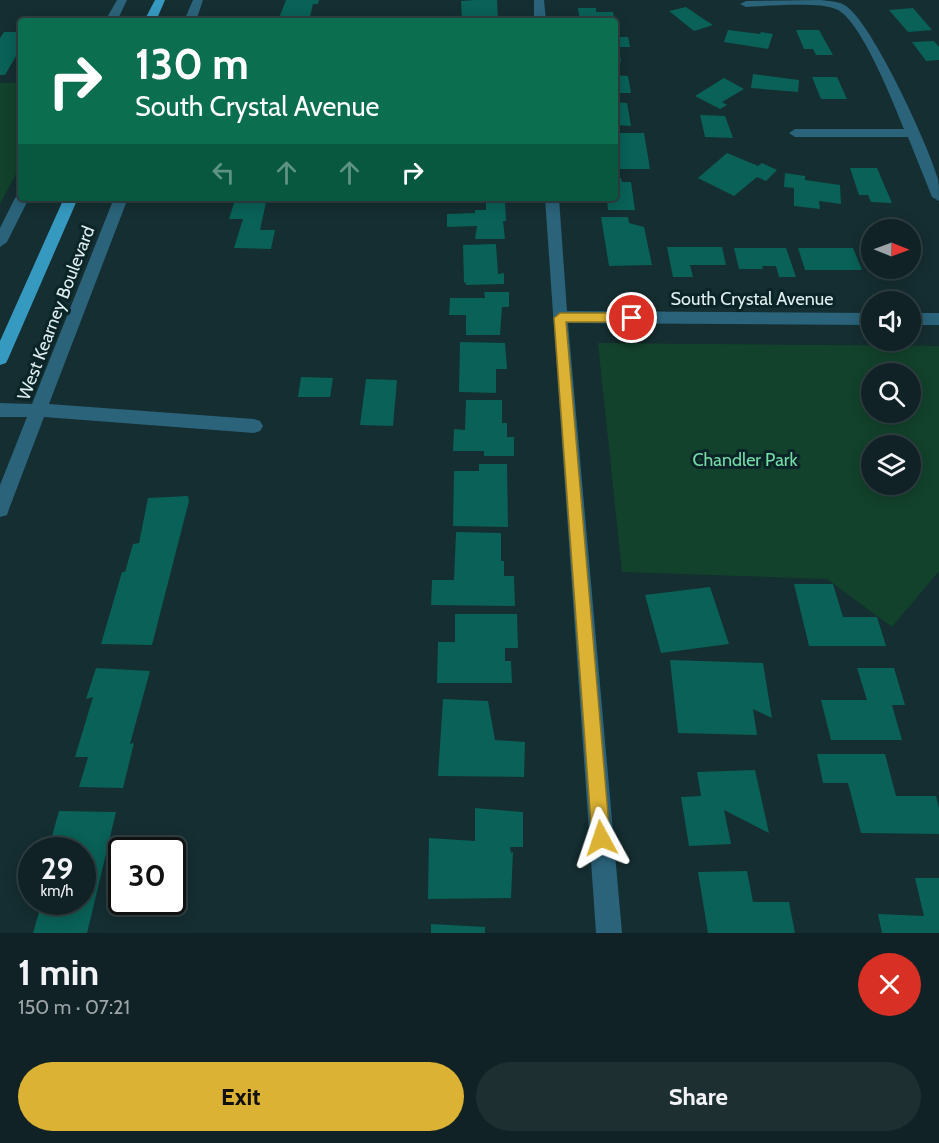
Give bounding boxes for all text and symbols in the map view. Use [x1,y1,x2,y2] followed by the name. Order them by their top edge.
[135,38,249,90] text: 130 m
[36,42,114,120] icon: right
[135,90,379,123] text: South Crystal Avenue
[207,156,240,189] icon: left
[270,156,303,189] icon: ahead
[333,156,366,189] icon: ahead
[396,156,429,189] icon: right
[861,219,921,279] north arrow
[861,219,921,495] map controls
[13,223,99,403] street label: West Kearney Boulevard
[671,288,833,310] street label: South Crystal Avenue
[861,291,921,351] button: sound
[606,292,657,343] pin
[615,301,648,334] icon: arrive
[861,363,921,423] button: search
[861,435,921,495] button: layers
[692,449,798,471] park label: Chandler Park
[569,806,633,870] position arrow
[108,837,186,915] speed limit sign: 30
[41,850,73,887] text: 29
[41,882,73,900] text: km/h
[18,950,99,994] text: 1 min
[858,953,921,1016] button: close
[18,995,130,1019] text: 150 m · 07:21
[18,1062,464,1131] button: Exit
[476,1062,921,1131] button: Share

